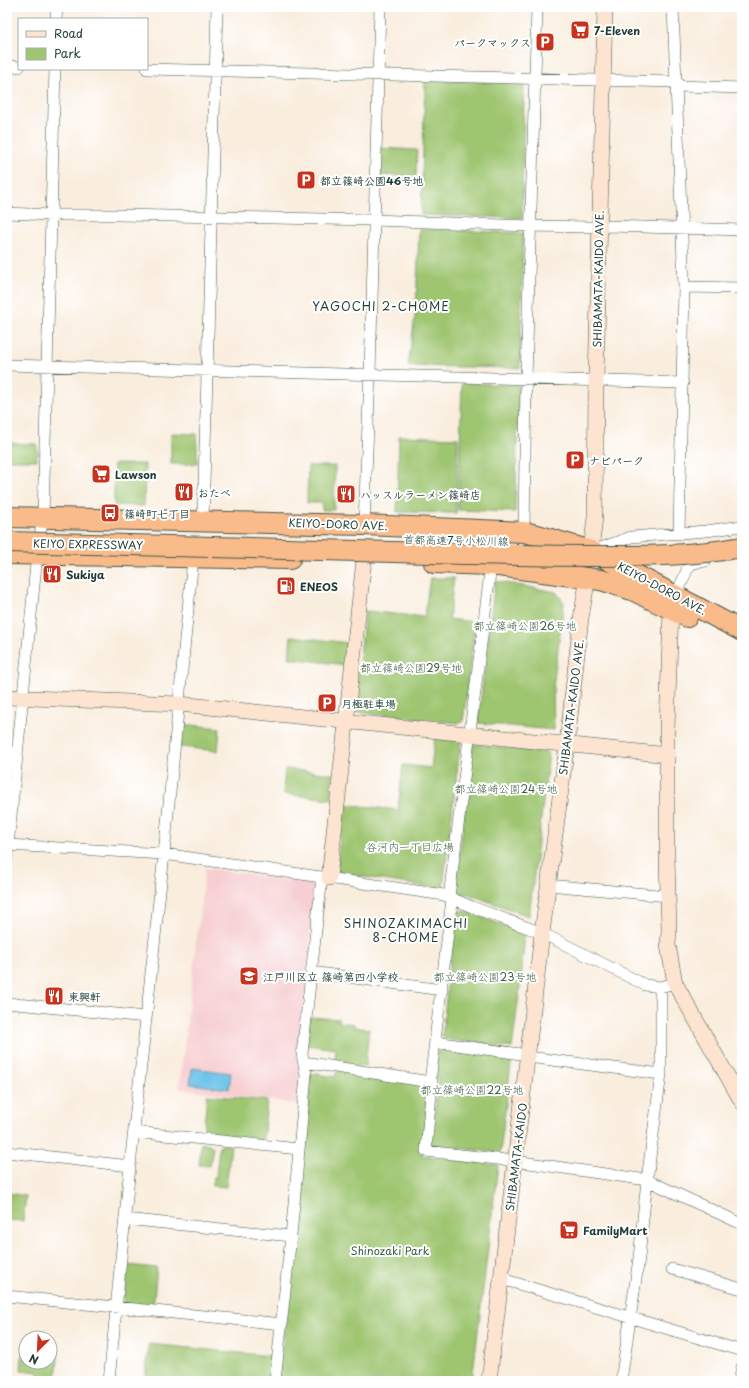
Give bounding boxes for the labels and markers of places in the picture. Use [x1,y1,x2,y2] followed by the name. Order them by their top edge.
[569,19,591,41] supermarket icon: 7-Eleven
[594,22,640,39] place label: 7-Eleven
[534,31,556,53] parking icon: パークマックス
[454,34,531,51] place label: パークマックス
[295,169,317,191] parking icon: 都立篠崎公園46号地
[320,172,423,189] place label: 都立篠崎公園46号地
[564,449,586,471] parking icon: ナビパーク
[589,452,644,469] place label: ナビパーク
[90,463,112,485] supermarket icon: Lawson
[115,466,157,483] place label: Lawson
[173,481,195,503] restaurant icon: おたべ
[335,483,357,505] restaurant icon: ハッスルラーメン篠崎店
[198,484,231,501] place label: おたべ
[360,486,481,503] place label: ハッスルラーメン篠崎店
[99,502,121,524] bus stop icon: 篠崎町七丁目
[124,505,190,522] place label: 篠崎町七丁目
[41,563,63,585] restaurant icon: Sukiya
[66,566,105,583] place label: Sukiya
[275,575,297,597] fuel station icon: ENEOS
[300,578,338,595] place label: ENEOS
[316,692,338,714] parking icon: 月極駐車場
[341,695,396,712] place label: 月極駐車場
[238,965,260,987] school or university icon: 江戸川区立 篠崎第四小学校
[263,968,399,985] place label: 江戸川区立 篠崎第四小学校
[43,985,65,1007] restaurant icon: 東興軒
[68,988,101,1005] place label: 東興軒
[558,1219,580,1241] supermarket icon: FamilyMart
[583,1222,648,1239] place label: FamilyMart

